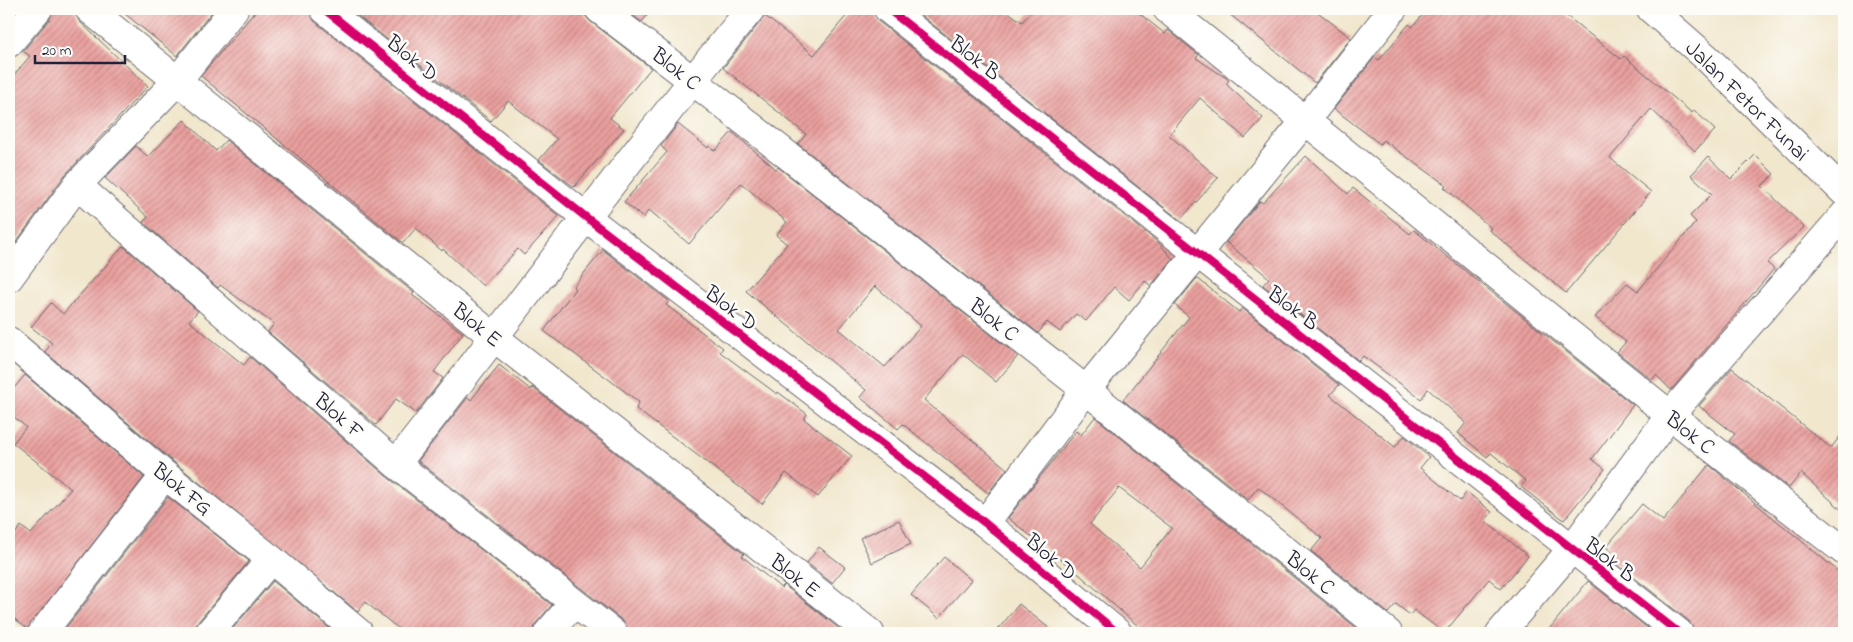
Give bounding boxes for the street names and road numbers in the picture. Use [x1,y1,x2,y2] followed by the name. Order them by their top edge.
[377,28,444,90] street label: Blok D
[941,28,1007,90] street label: Blok B
[1677,34,1815,170] street label: Jalan Fetor Funai
[643,40,707,100] street label: Blok C
[696,278,763,340] street label: Blok D
[1259,279,1325,340] street label: Blok B
[961,291,1025,351] street label: Blok C
[443,296,508,357] street label: Blok E
[305,386,370,448] street label: Blok F
[1657,404,1721,464] street label: Blok C
[143,455,218,525] street label: Blok FG
[1016,526,1083,590] street label: Blok D
[1576,530,1642,592] street label: Blok B
[1277,544,1341,604] street label: Blok C
[761,547,826,607] street label: Blok E

